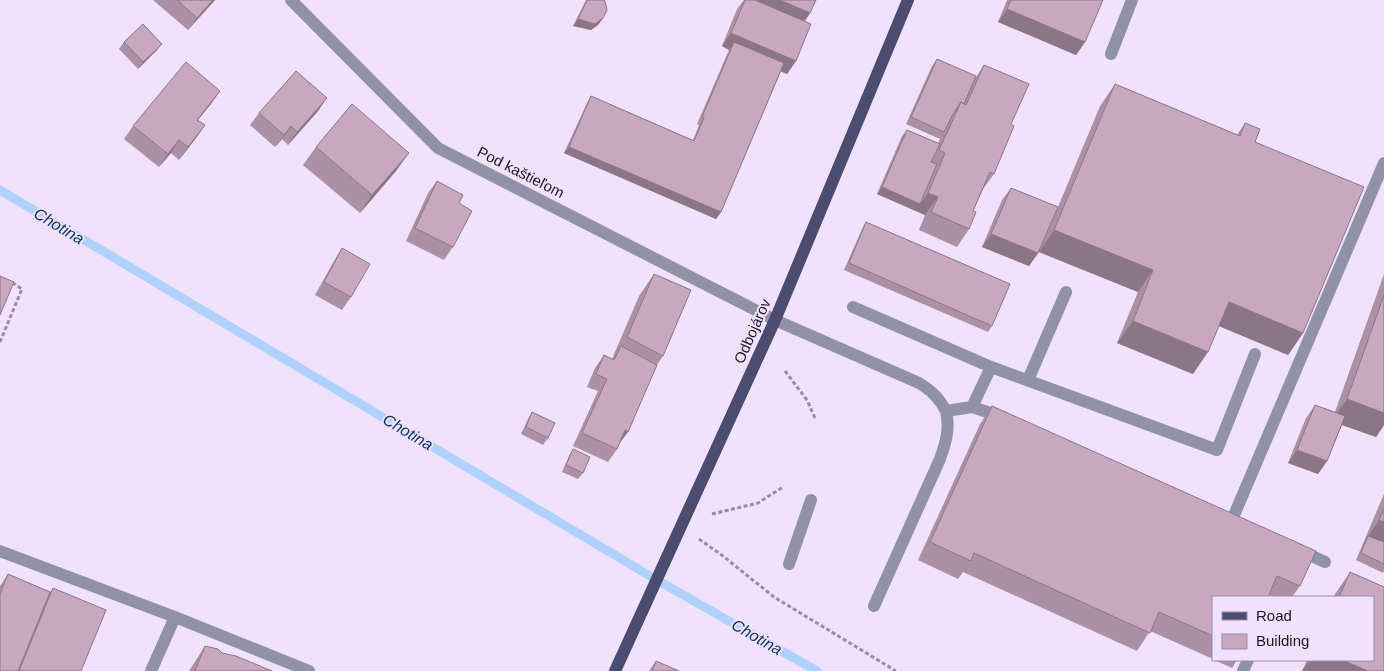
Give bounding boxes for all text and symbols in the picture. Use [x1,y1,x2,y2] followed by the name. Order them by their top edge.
[475,143,567,201] street label: Pod kaštieľom
[31,205,87,248] water label: Chotina
[730,295,774,366] street label: Odbojárov
[380,411,436,454] water label: Chotina
[1212,596,1374,661] legend
[1256,607,1292,624] text: Road
[729,616,785,658] water label: Chotina
[1256,632,1309,649] text: Building

